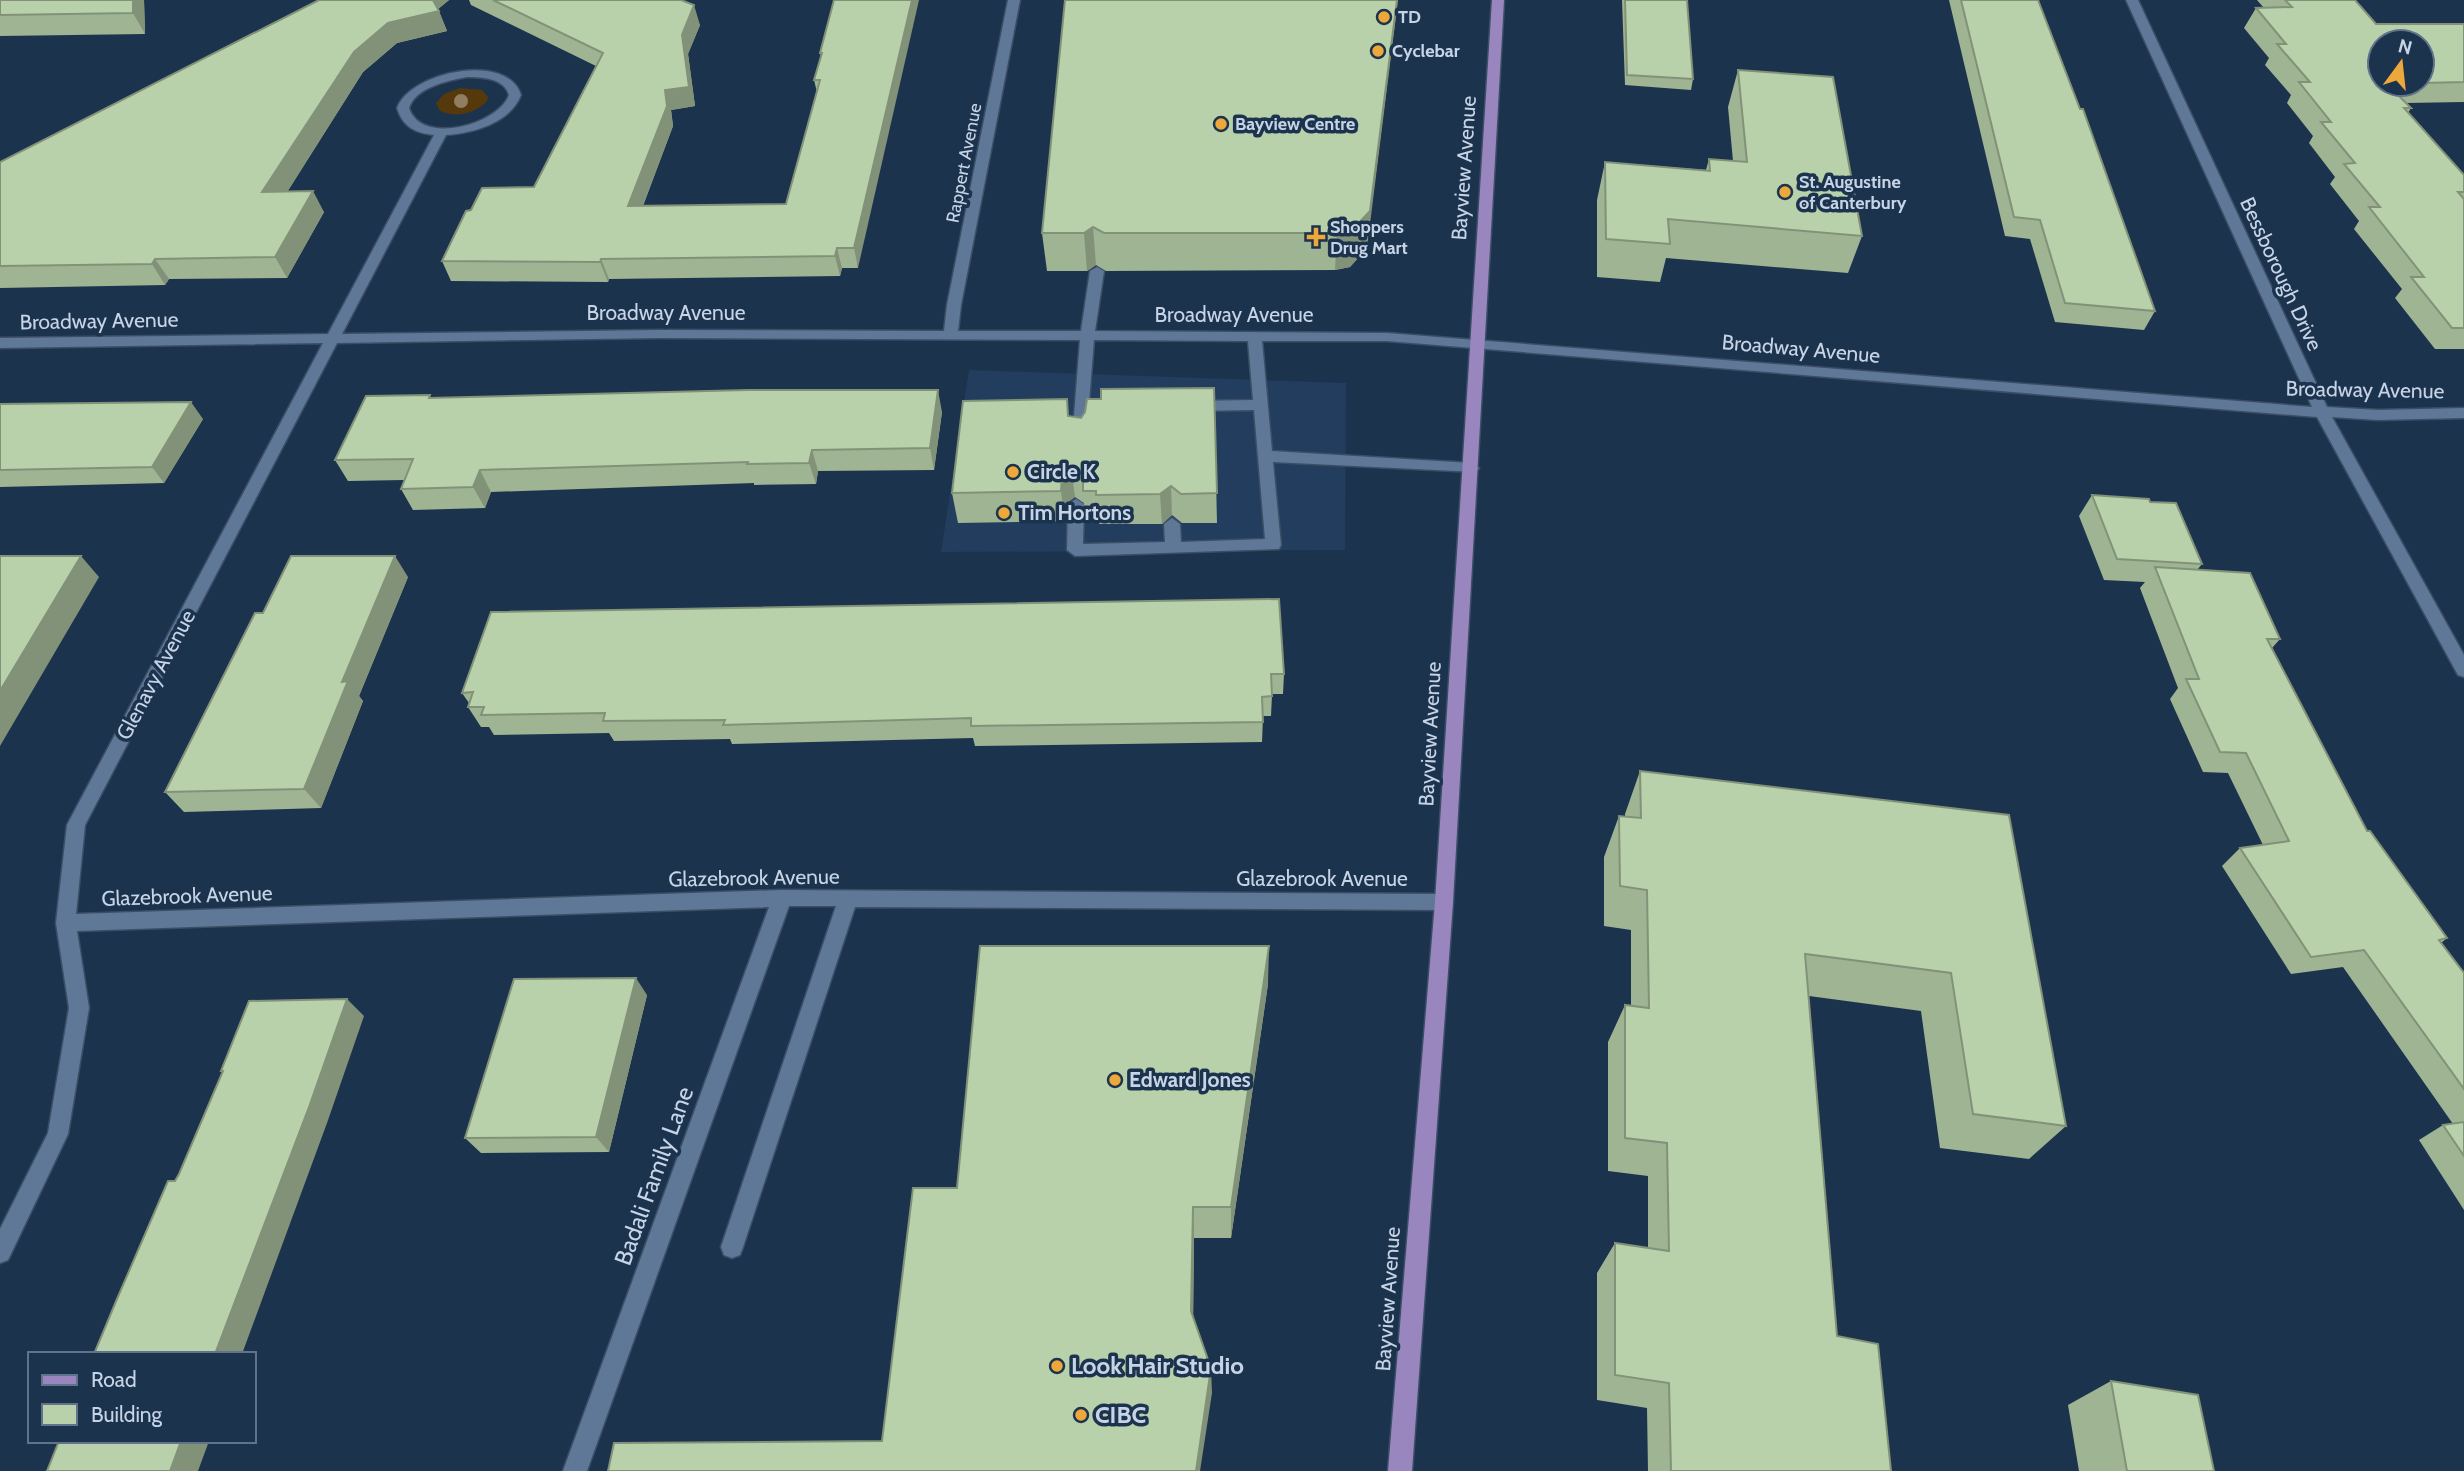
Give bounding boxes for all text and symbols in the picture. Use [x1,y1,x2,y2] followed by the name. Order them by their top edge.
[1398,6,1421,28] place label: TD
[1376,9,1392,25] marker: TD
[2366,28,2436,98] north arrow
[2396,34,2415,60] text: N
[1392,40,1460,62] place label: Cyclebar
[1370,43,1386,59] marker: Cyclebar
[1446,95,1481,241] street label: Bayview Avenue
[942,101,986,225] street label: Rappert Avenue
[1235,113,1355,135] place label: Bayview Centre
[1213,116,1229,132] marker: Bayview Centre
[1799,171,1907,214] place label: St. Augustine of Canterbury
[1777,184,1793,200] marker: St. Augustine of Canterbury
[2235,193,2328,355] street label: Bessborough Drive
[1330,216,1408,259] place label: Shoppers Drug Mart
[1308,229,1324,245] marker: Shoppers Drug Mart
[587,300,746,325] street label: Broadway Avenue
[1155,302,1314,327] street label: Broadway Avenue
[19,307,179,334] street label: Broadway Avenue
[1721,329,1881,368] street label: Broadway Avenue
[2285,376,2445,403] street label: Broadway Avenue
[1027,459,1097,484] place label: Circle K
[1005,464,1021,480] marker: Circle K
[1018,500,1131,525] place label: Tim Hortons
[996,505,1012,521] marker: Tim Hortons
[111,605,200,744] street label: Glenavy Avenue
[1413,661,1446,807] street label: Bayview Avenue
[668,864,840,891] street label: Glazebrook Avenue
[1236,866,1408,891] street label: Glazebrook Avenue
[101,880,273,911] street label: Glazebrook Avenue
[1129,1067,1251,1092] place label: Edward Jones
[1107,1072,1123,1088] marker: Edward Jones
[608,1083,699,1269] street label: Badali Family Lane
[1370,1226,1405,1372] street label: Bayview Avenue
[1071,1351,1244,1380] place label: Look Hair Studio
[28,1352,256,1443] legend
[1049,1358,1065,1374] marker: Look Hair Studio
[91,1367,137,1392] text: Road
[1095,1400,1146,1429] place label: CIBC
[91,1402,163,1427] text: Building
[1073,1407,1089,1423] marker: CIBC

